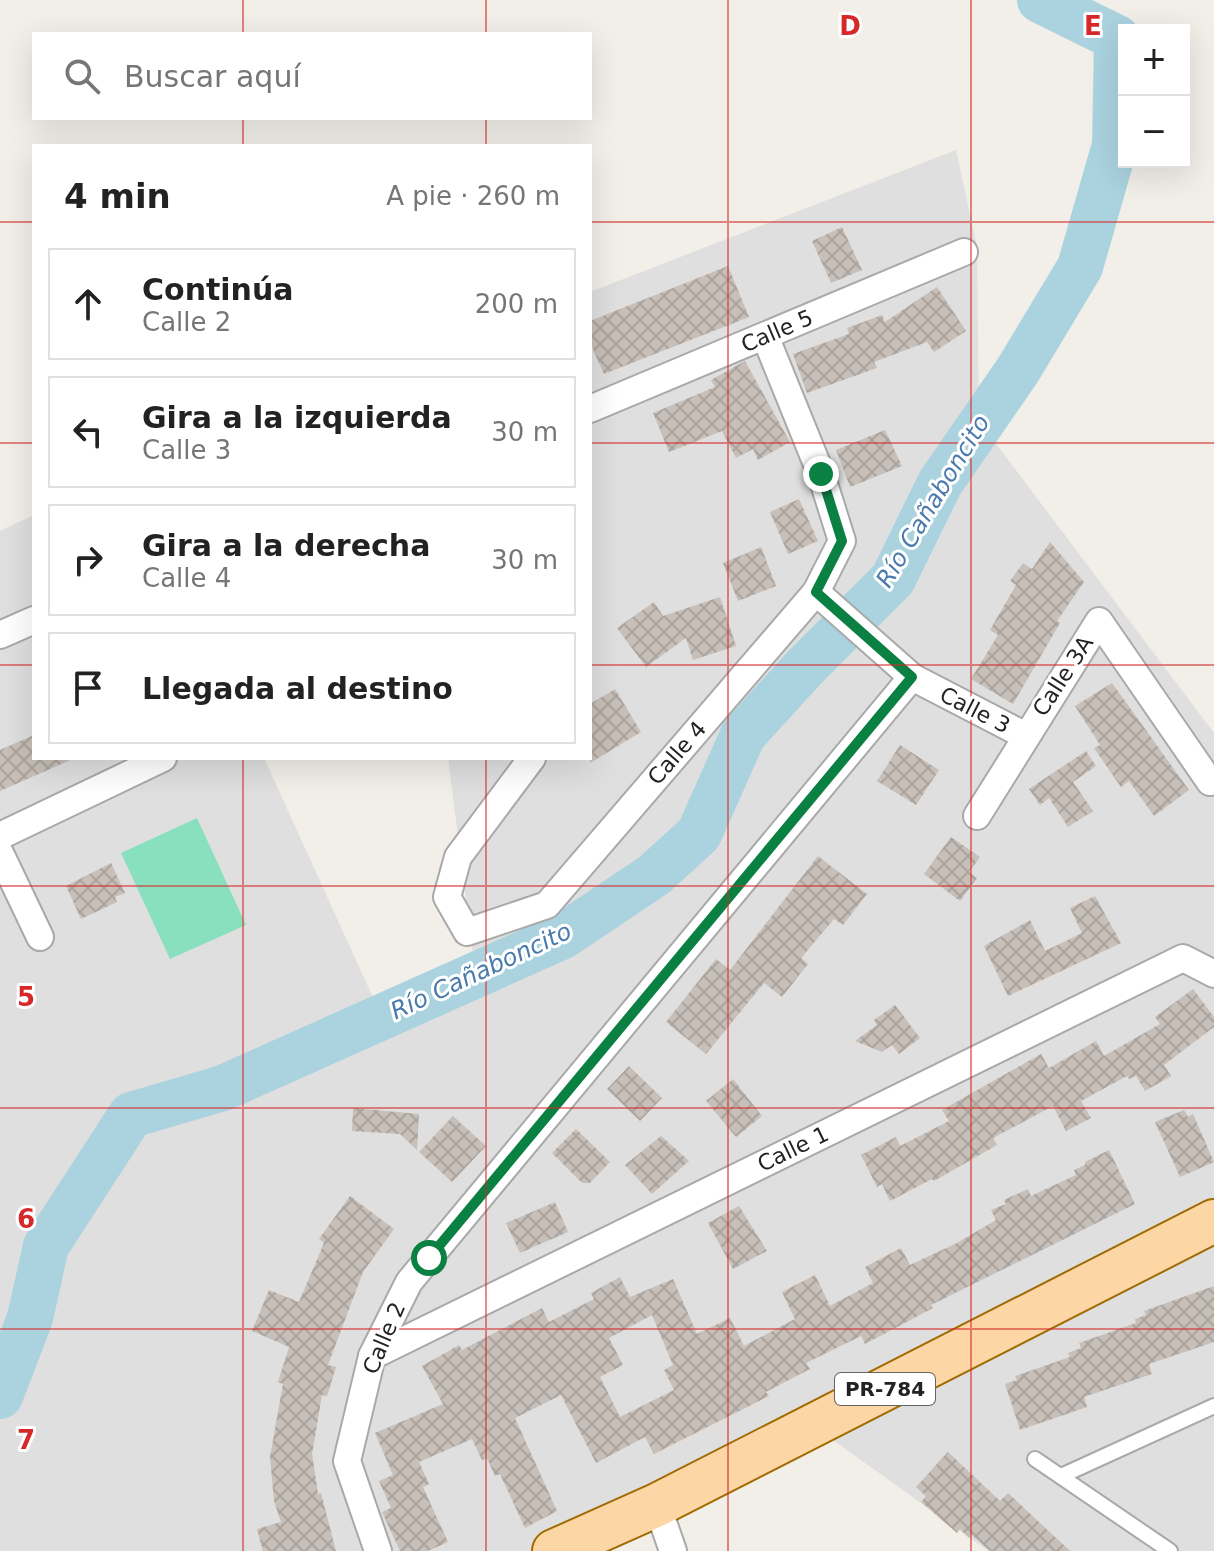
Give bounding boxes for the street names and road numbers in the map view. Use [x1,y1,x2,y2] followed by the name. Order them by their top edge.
[737,305,817,357] street label: Calle 5
[1028,631,1098,721] street label: Calle 3A
[936,682,1014,738] street label: Calle 3
[643,716,711,790] street label: Calle 4
[754,1121,832,1177] street label: Calle 1
[358,1298,410,1378] street label: Calle 2
[835,1373,935,1405] road number: PR-784

